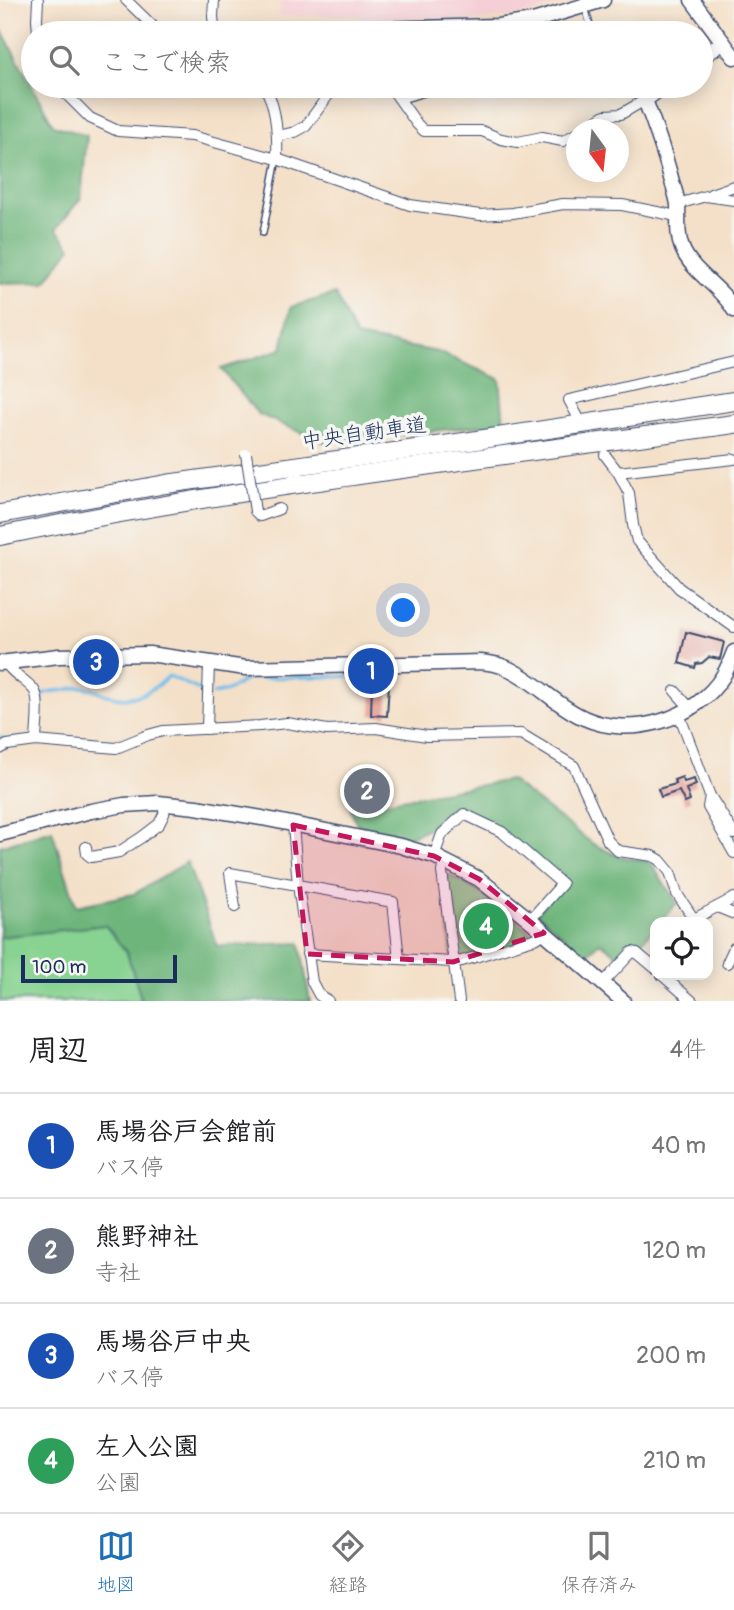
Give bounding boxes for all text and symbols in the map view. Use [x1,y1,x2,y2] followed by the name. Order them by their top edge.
[21,21,713,98] search box
[45,41,83,79] icon: search
[101,47,231,79] text: ここで検索
[566,119,629,182] north arrow
[300,411,428,456] street label: 中央自動車道
[386,593,420,627] your location
[73,636,119,688] pin: 3
[348,645,394,697] pin: 1
[344,765,390,817] pin: 2
[463,900,509,952] pin: 4
[650,917,713,980] map controls
[650,917,713,980] button: locate
[21,952,177,984] scale bar
[32,955,86,979] text: 100 m
[28,1032,88,1069] text: 周辺
[670,1035,706,1064] text: 4件
[95,1116,277,1148] text: 馬場谷戸会館前
[47,1131,56,1160] text: 1
[652,1131,706,1160] text: 40 m
[95,1153,164,1182] text: バス停
[95,1221,199,1253] text: 熊野神社
[45,1236,57,1265] text: 2
[643,1236,706,1265] text: 120 m
[95,1258,141,1287] text: 寺社
[95,1326,251,1358] text: 馬場谷戸中央
[45,1341,57,1370] text: 3
[636,1341,706,1370] text: 200 m
[95,1363,164,1392] text: バス停
[95,1431,199,1463] text: 左入公園
[44,1446,58,1475] text: 4
[643,1446,706,1475] text: 210 m
[95,1468,141,1497] text: 公園
[97,1527,135,1597] tab: 地図
[329,1527,367,1597] tab: 経路
[561,1527,637,1597] tab: 保存済み

